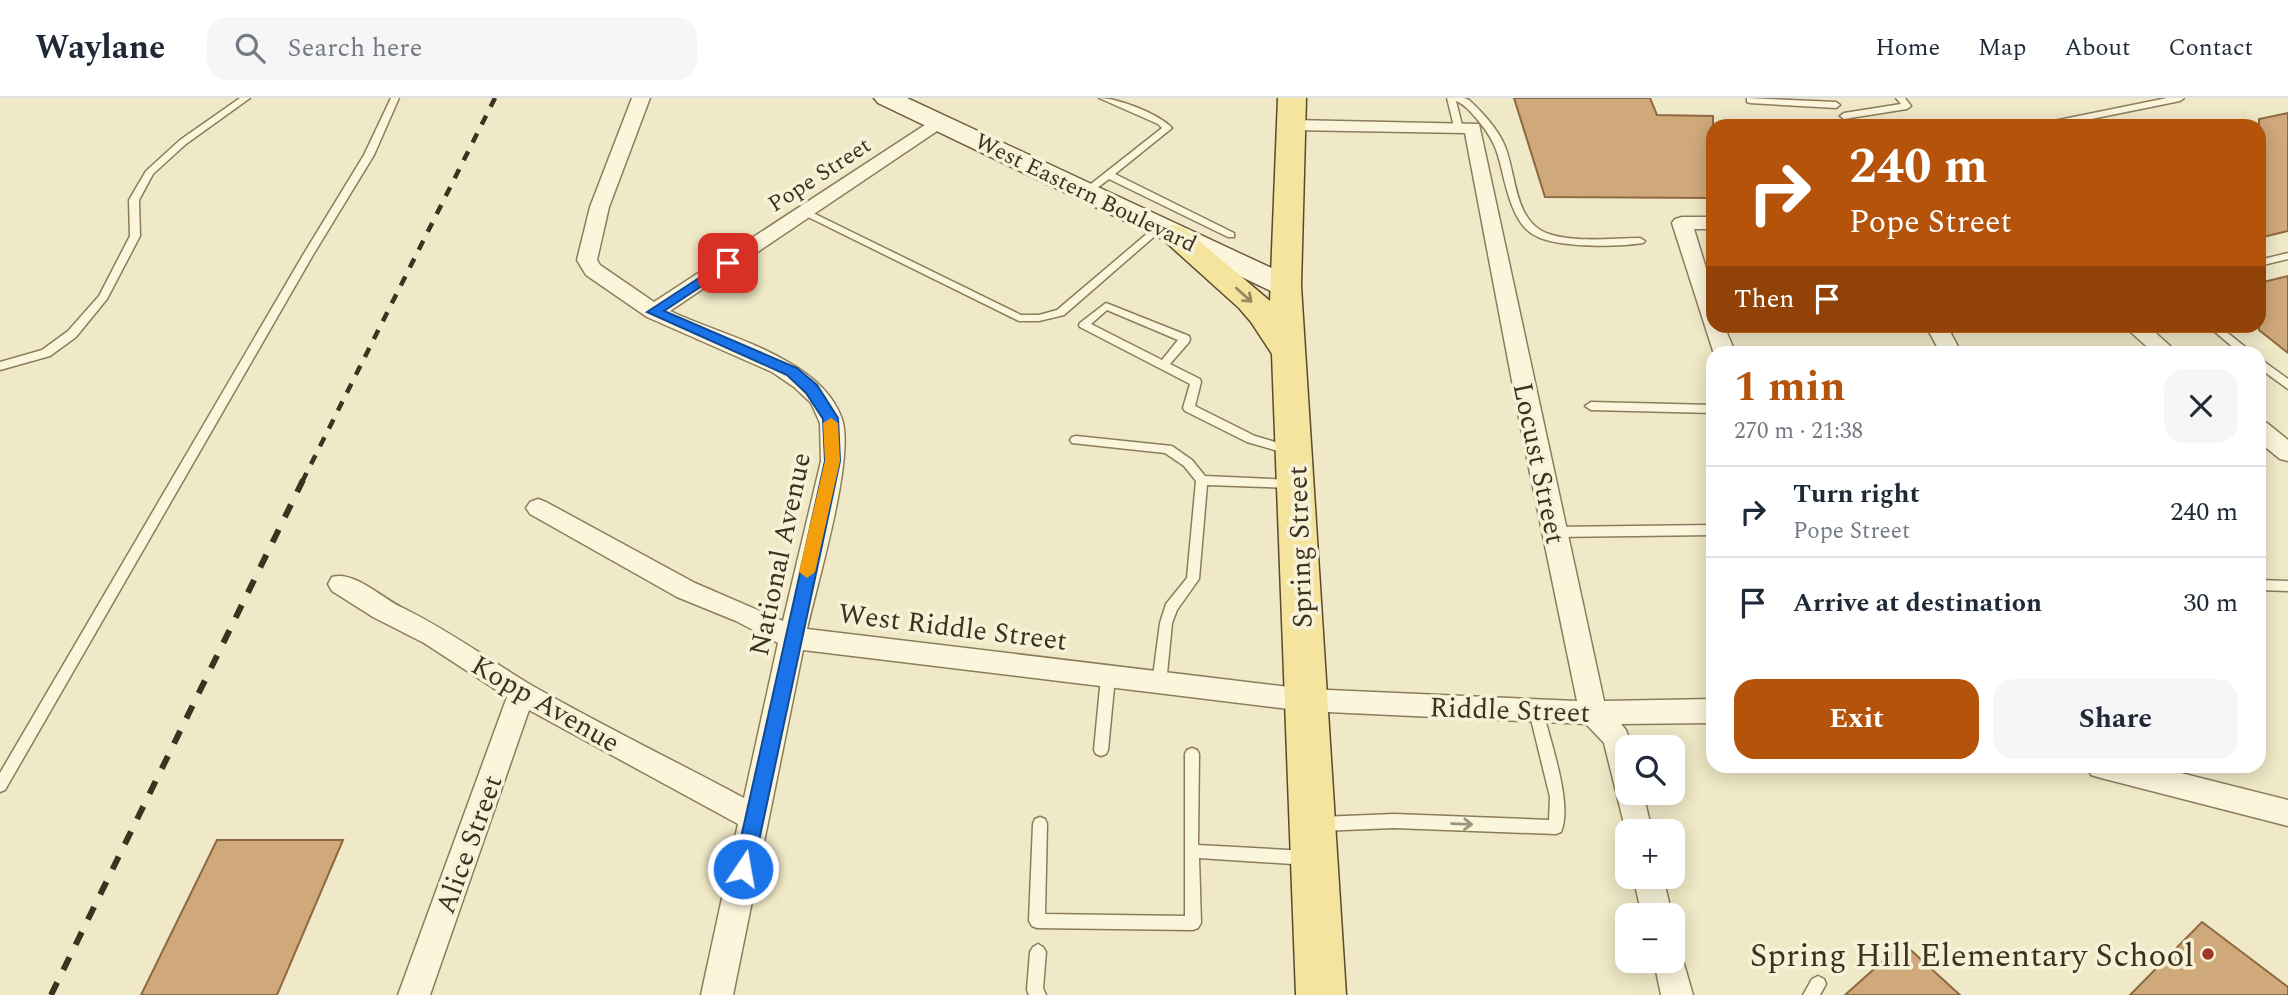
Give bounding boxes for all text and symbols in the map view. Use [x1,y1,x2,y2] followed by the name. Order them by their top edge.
[207,17,697,80] search box
[35,23,165,73] text: Waylane
[287,28,422,68] text: Search here
[231,29,269,67] icon: search
[1875,30,1940,66] text: Home
[1978,30,2026,66] text: Map
[2064,30,2130,66] text: About
[2168,30,2253,66] text: Contact
[968,124,1202,262] street label: West Eastern Boulevard
[761,129,878,222] street label: Pope Street
[1849,130,1988,205] text: 240 m
[1734,147,1825,238] icon: right
[1849,198,2012,247] text: Pope Street
[698,233,758,293] pin
[709,244,747,282] icon: arrive
[1734,279,1794,319] text: Then
[1808,280,1846,318] icon: arrive
[1234,287,1252,303] one-way arrow
[1734,356,1846,419] text: 1 min
[2164,369,2238,443] button: close
[1500,378,1577,548] street label: Locust Street
[1734,414,1863,449] text: 270 m · 21:38
[738,449,823,660] street label: National Avenue
[1276,465,1325,629] street label: Spring Street
[1793,474,1920,514] text: Turn right
[2170,492,2238,532] text: 240 m
[1734,493,1772,531] icon: right
[1793,514,1910,549] text: Pope Street
[1793,583,2042,623] text: Arrive at destination
[2183,583,2238,623] text: 30 m
[1734,584,1772,622] icon: arrive
[836,592,1070,663] street label: West Riddle Street
[463,644,628,764] street label: Kopp Avenue
[1734,679,1979,759] button: Exit
[1993,679,2238,759] button: Share
[1429,686,1591,735] street label: Riddle Street
[1615,735,1685,973] map controls
[1615,735,1685,805] button: search
[424,769,514,920] street label: Alice Street
[1451,817,1474,830] one-way arrow
[1615,819,1685,889] button: +
[706,832,780,906] position arrow
[1615,903,1685,973] button: −
[1750,931,2194,981] place label: Spring Hill Elementary School
[2200,946,2216,962] marker: Spring Hill Elementary School

